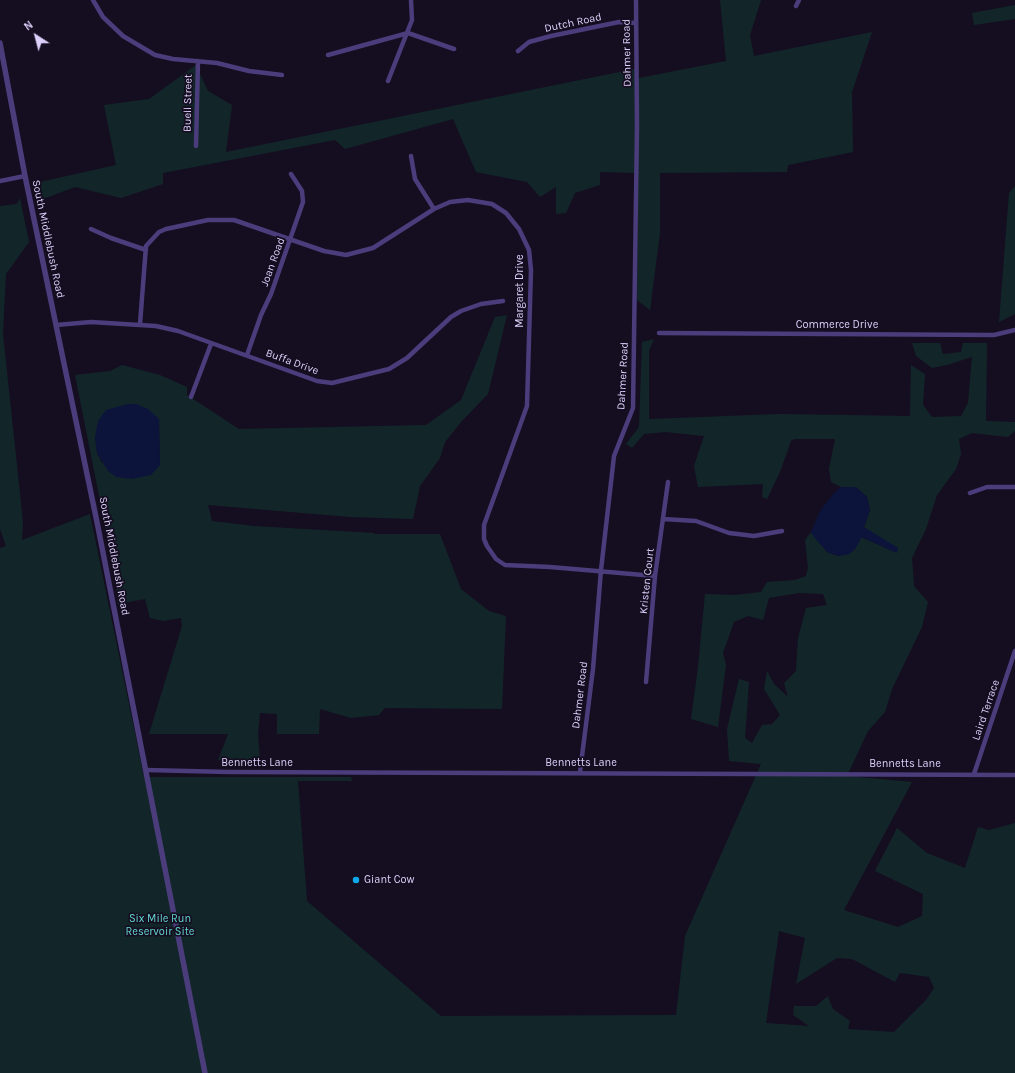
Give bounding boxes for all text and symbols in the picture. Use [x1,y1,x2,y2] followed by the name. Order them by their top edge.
[543,10,603,36] street label: Dutch Road
[16,16,56,56] north arrow
[22,18,36,33] text: N
[620,19,634,87] street label: Dahmer Road
[181,74,195,132] street label: Buell Street
[29,179,67,299] street label: South Middlebush Road
[258,236,288,288] street label: Joan Road
[513,254,527,328] street label: Margaret Drive
[796,318,878,332] street label: Commerce Drive
[615,342,631,410] street label: Dahmer Road
[264,346,320,378] street label: Buffa Drive
[96,496,132,616] street label: South Middlebush Road
[637,547,657,615] street label: Kristen Court
[569,661,591,729] street label: Dahmer Road
[969,678,1003,742] street label: Laird Terrace
[221,756,293,770] street label: Bennetts Lane
[545,756,617,770] street label: Bennetts Lane
[869,757,941,771] street label: Bennetts Lane
[364,873,415,887] place label: Giant Cow
[351,875,361,885] marker: Giant Cow
[126,912,194,938] park label: Six Mile Run Reservoir Site

